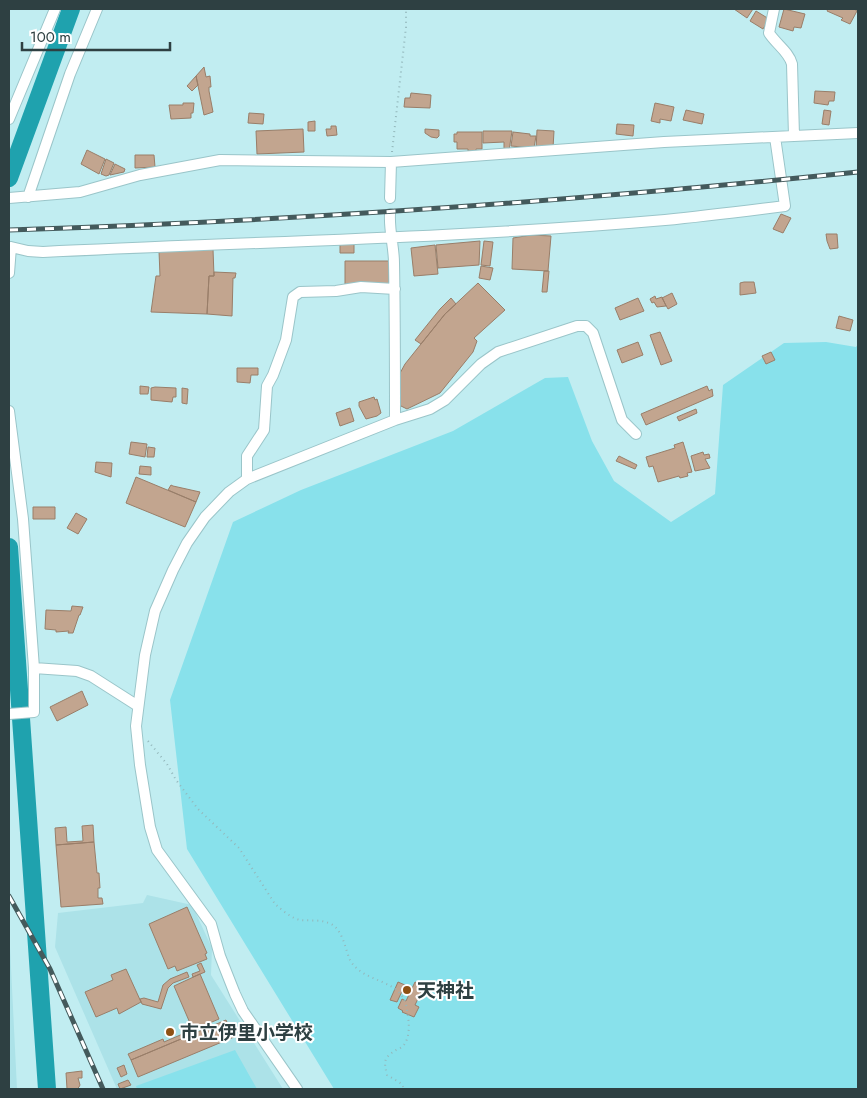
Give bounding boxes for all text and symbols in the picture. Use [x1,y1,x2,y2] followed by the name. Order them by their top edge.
[22,20,170,52] scale bar
[30,26,71,48] text: 100 m
[417,977,474,1004] place label: 天神社
[401,984,413,996] marker: 天神社
[180,1019,313,1046] place label: 市立伊里小学校
[164,1026,176,1038] marker: 市立伊里小学校

